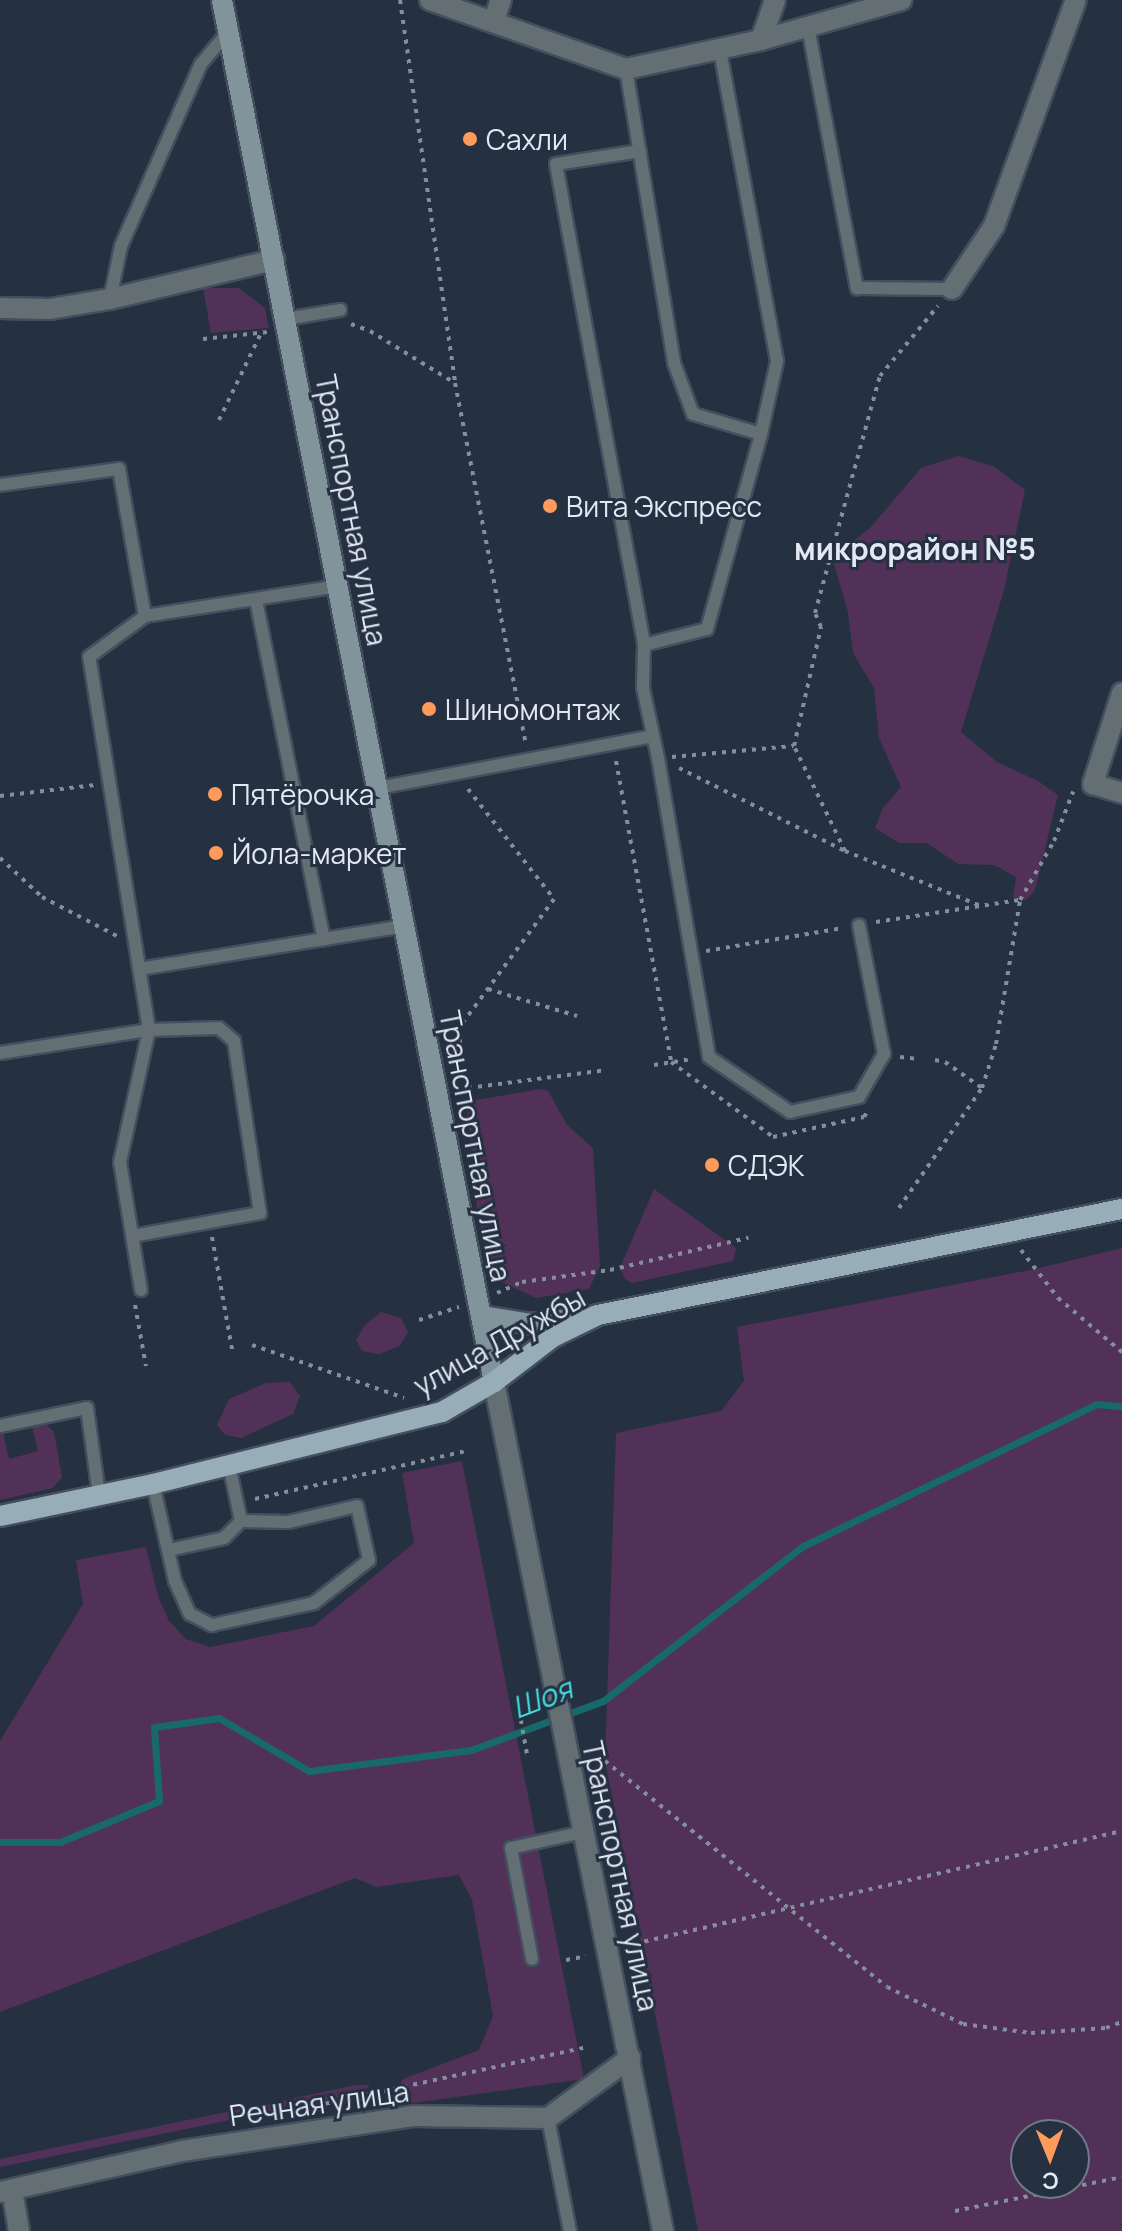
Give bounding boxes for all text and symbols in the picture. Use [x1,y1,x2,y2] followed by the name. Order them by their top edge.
[486,122,568,156] place label: Сахли
[461,130,479,148] marker: Сахли
[309,372,395,648] street label: Транспортная улица
[566,489,762,523] place label: Вита Экспресс
[541,497,559,515] marker: Вита Экспресс
[794,531,1036,567] district label: микрорайон №5
[445,692,621,726] place label: Шиномонтаж
[420,700,438,718] marker: Шиномонтаж
[231,777,374,811] place label: Пятёрочка
[206,785,224,803] marker: Пятёрочка
[232,836,406,870] place label: Йола-маркет
[207,844,225,862] marker: Йола-маркет
[433,1008,519,1284] street label: Транспортная улица
[728,1148,804,1182] place label: СДЭК
[703,1156,721,1174] marker: СДЭК
[407,1280,591,1402] street label: улица Дружбы
[507,1670,577,1726] water label: Шоя
[576,1738,666,2014] street label: Транспортная улица
[227,2074,411,2132] street label: Речная улица
[1010,2119,1090,2199] north arrow
[1042,2166,1059,2196] text: С

